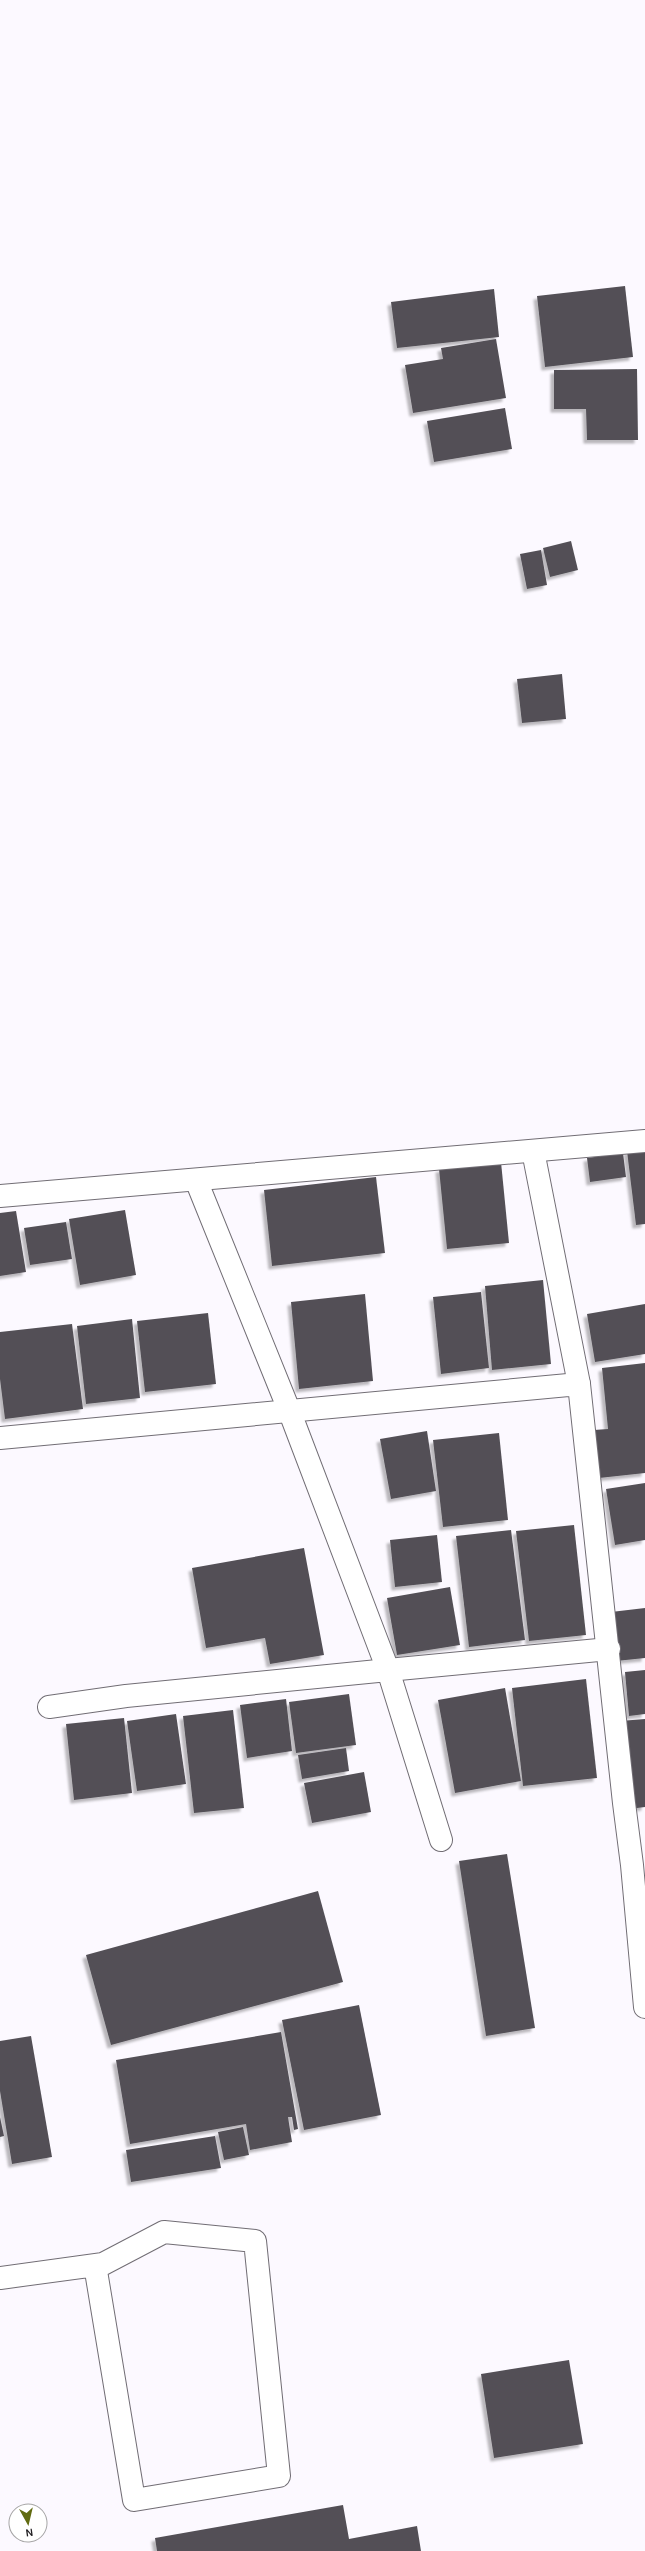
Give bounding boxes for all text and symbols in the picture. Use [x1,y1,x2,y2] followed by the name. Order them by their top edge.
[8,2503,48,2543] north arrow
[25,2525,34,2539] text: N

